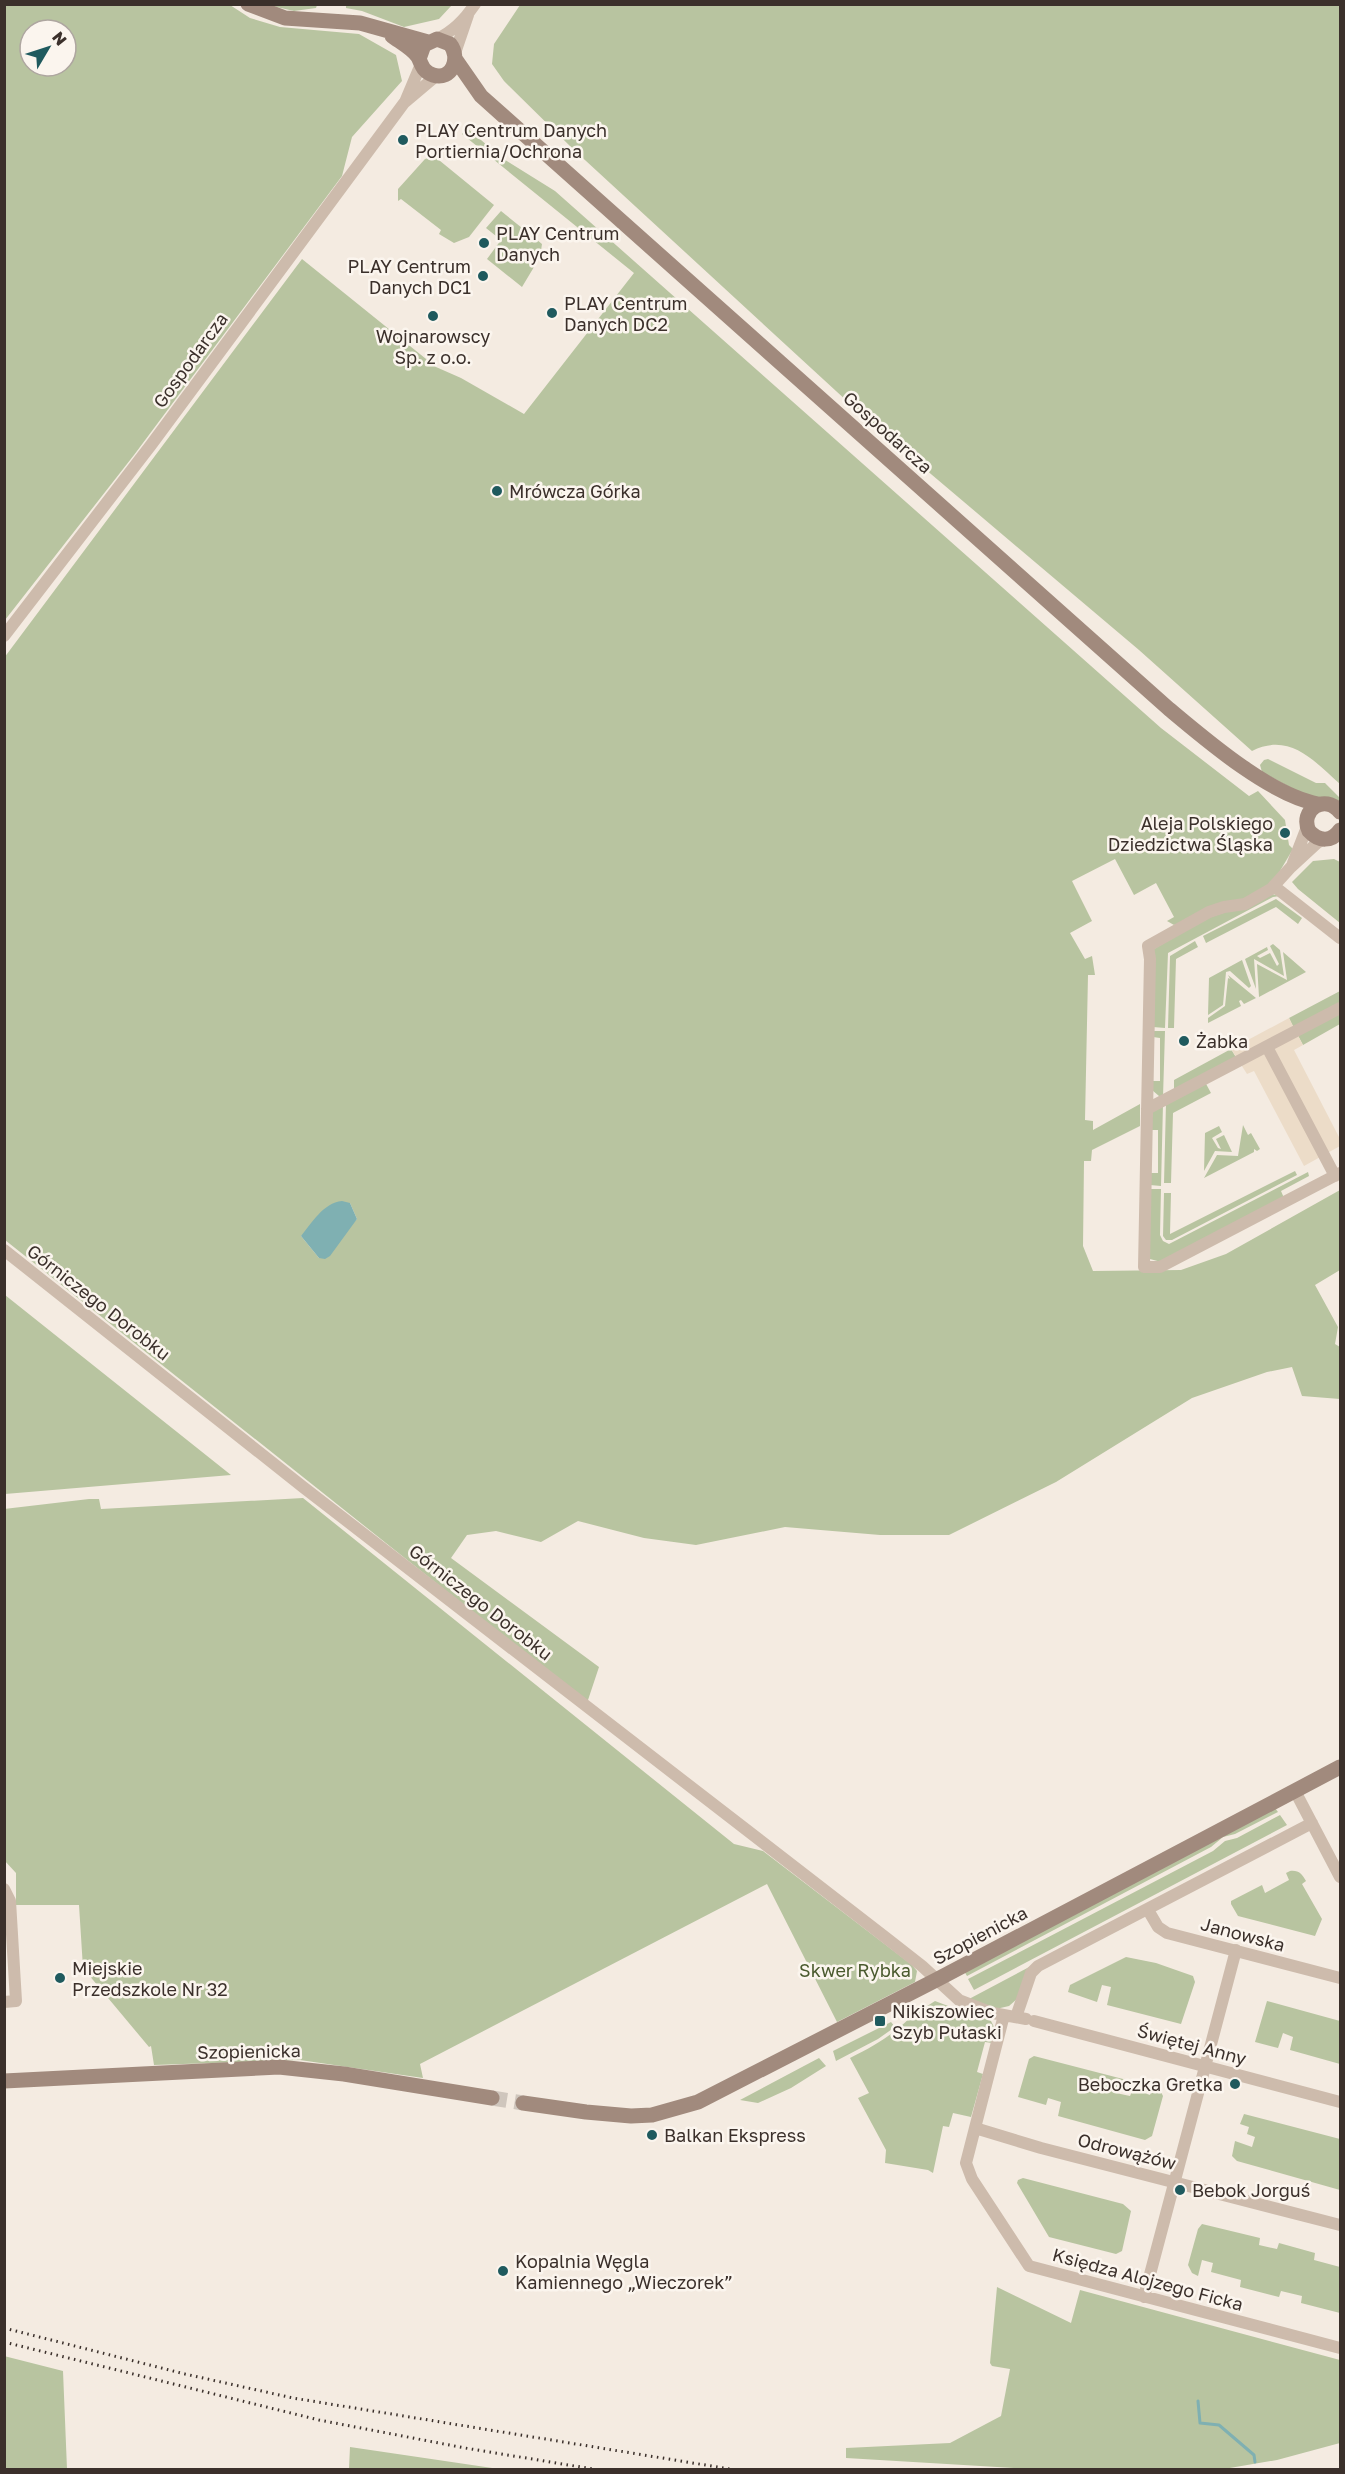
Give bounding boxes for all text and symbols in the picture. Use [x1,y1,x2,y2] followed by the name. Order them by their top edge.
[18,18,78,78] north arrow
[48,28,71,50] text: N
[415,119,607,162] place label: PLAY Centrum Danych Portiernia/Ochrona
[396,133,410,147] marker: PLAY Centrum Danych Portiernia/Ochrona
[496,222,619,265] place label: PLAY Centrum Danych
[477,236,491,250] marker: PLAY Centrum Danych
[348,255,471,298] place label: PLAY Centrum Danych DC1
[476,269,490,283] marker: PLAY Centrum Danych DC1
[564,292,687,335] place label: PLAY Centrum Danych DC2
[545,306,559,320] marker: PLAY Centrum Danych DC2
[148,308,232,412] street label: Gospodarcza
[426,309,440,323] marker: Wojnarowscy Sp. z o.o.
[376,325,490,368] place label: Wojnarowscy Sp. z o.o.
[839,386,937,478] street label: Gospodarcza
[509,480,641,502] place label: Mrówcza Górka
[490,484,504,498] marker: Mrówcza Górka
[1108,812,1273,855] place label: Aleja Polskiego Dziedzictwa Śląska
[1278,826,1292,840] marker: Aleja Polskiego Dziedzictwa Śląska
[1196,1030,1248,1052] place label: Żabka
[1177,1034,1191,1048] marker: Żabka
[23,1239,175,1365] street label: Górniczego Dorobku
[405,1539,557,1665] street label: Górniczego Dorobku
[929,1901,1031,1969] street label: Szopienicka
[1199,1912,1287,1956] street label: Janowska
[72,1957,228,2000] place label: Miejskie Przedszkole Nr 32
[799,1959,911,1981] park label: Skwer Rybka
[53,1971,67,1985] marker: Miejskie Przedszkole Nr 32
[892,2000,1002,2043] place label: Nikiszowiec Szyb Pułaski
[873,2014,887,2028] marker: Nikiszowiec Szyb Pułaski
[1135,2019,1249,2069] street label: Świętej Anny
[197,2039,301,2063] street label: Szopienicka
[1078,2073,1223,2095] place label: Beboczka Gretka
[1228,2077,1242,2091] marker: Beboczka Gretka
[664,2124,806,2146] place label: Balkan Ekspress
[645,2128,659,2142] marker: Balkan Ekspress
[1076,2128,1179,2174] street label: Odrowążów
[1192,2179,1310,2201] place label: Bebok Jorguś
[1173,2183,1187,2197] marker: Bebok Jorguś
[1050,2243,1246,2315] street label: Księdza Alojzego Ficka
[515,2250,733,2293] place label: Kopalnia Węgla Kamiennego „Wieczorek”
[496,2264,510,2278] marker: Kopalnia Węgla Kamiennego „Wieczorek”

